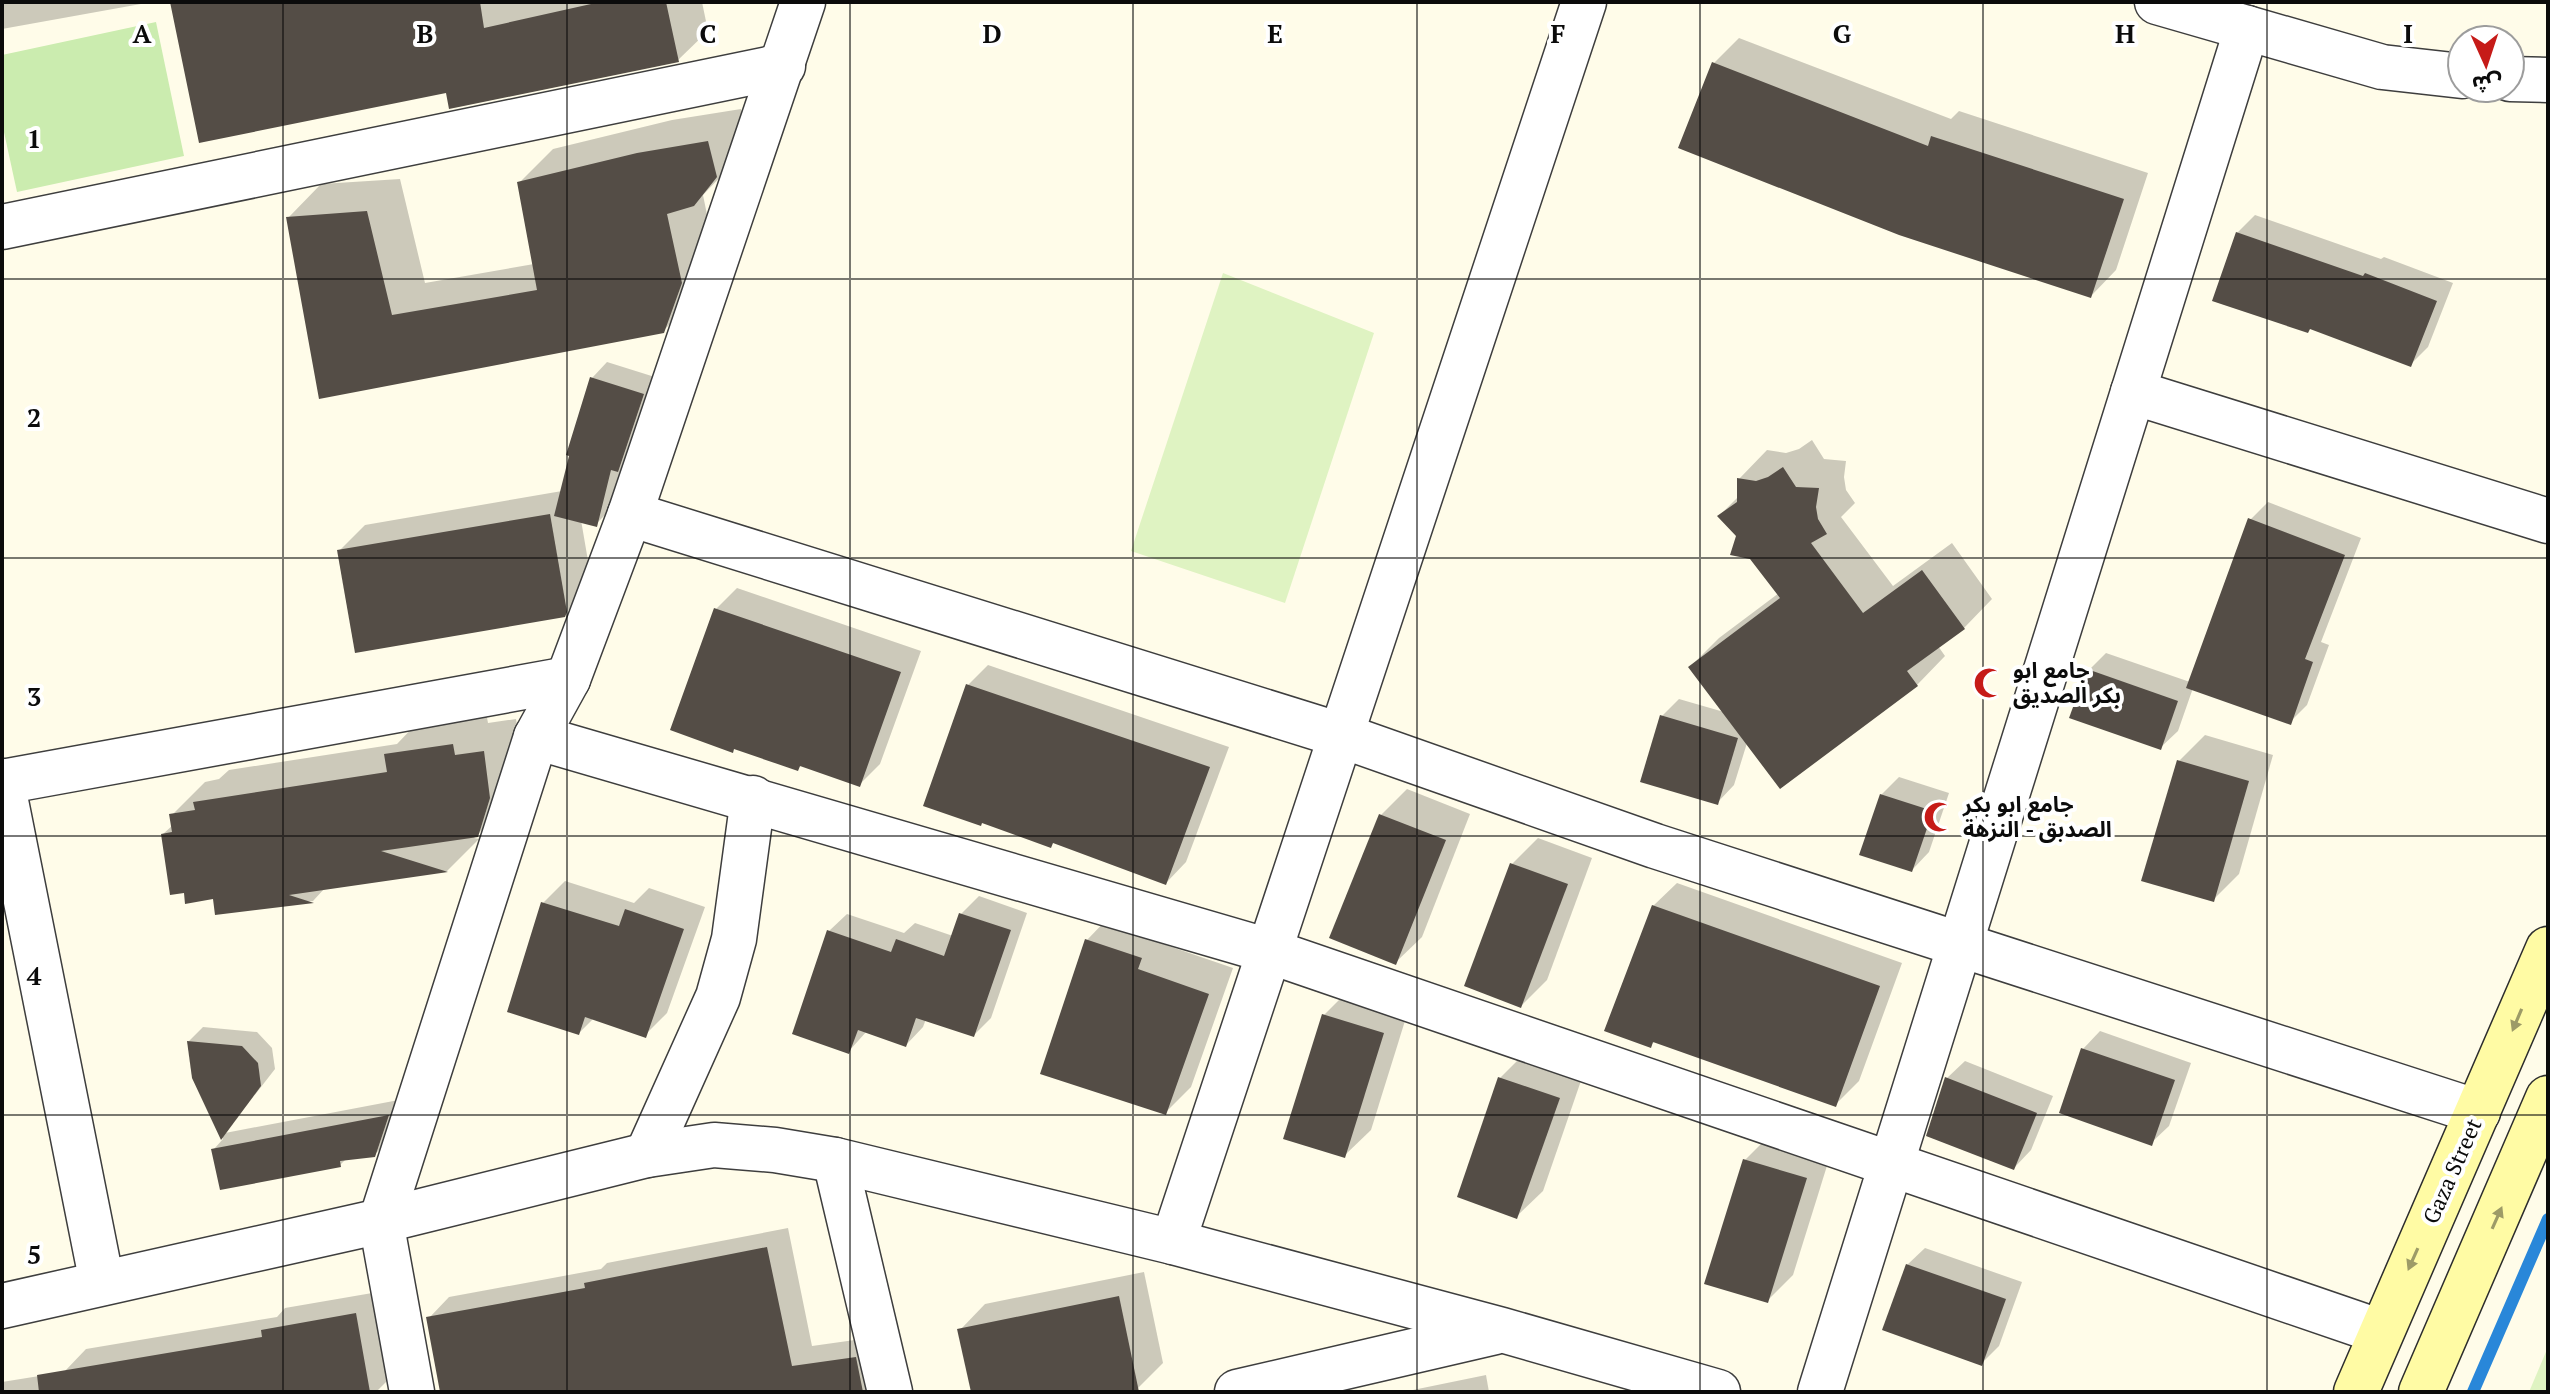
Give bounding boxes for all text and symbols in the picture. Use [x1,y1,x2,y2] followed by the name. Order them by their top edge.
[133,16,152,50] text: A
[417,16,433,50] text: B
[700,16,716,50] text: C
[982,16,1002,50] text: D
[1267,16,1283,50] text: E
[1551,16,1566,50] text: F
[1833,16,1852,50] text: G
[2115,16,2135,50] text: H
[2403,16,2413,50] text: I
[2446,24,2526,104] north arrow
[2471,69,2503,100] text: ش
[27,121,41,155] text: 1
[27,400,41,434] text: 2
[2013,655,2121,709] place label: جامع ابو بكر الصديق
[1972,666,2006,700] mosque icon: جامع ابو بكر الصديق
[27,679,41,713] text: 3
[1962,789,2112,843] place label: جامع ابو بكر الصدبق - النزهة
[1922,800,1956,834] mosque icon: جامع ابو بكر الصدبق - النزهة
[27,958,42,992] text: 4
[2511,1008,2524,1032] one-way arrow
[2415,1114,2488,1228] street label: Gaza Street
[2490,1206,2503,1230] one-way arrow
[27,1237,41,1271] text: 5
[2407,1247,2420,1270] one-way arrow

